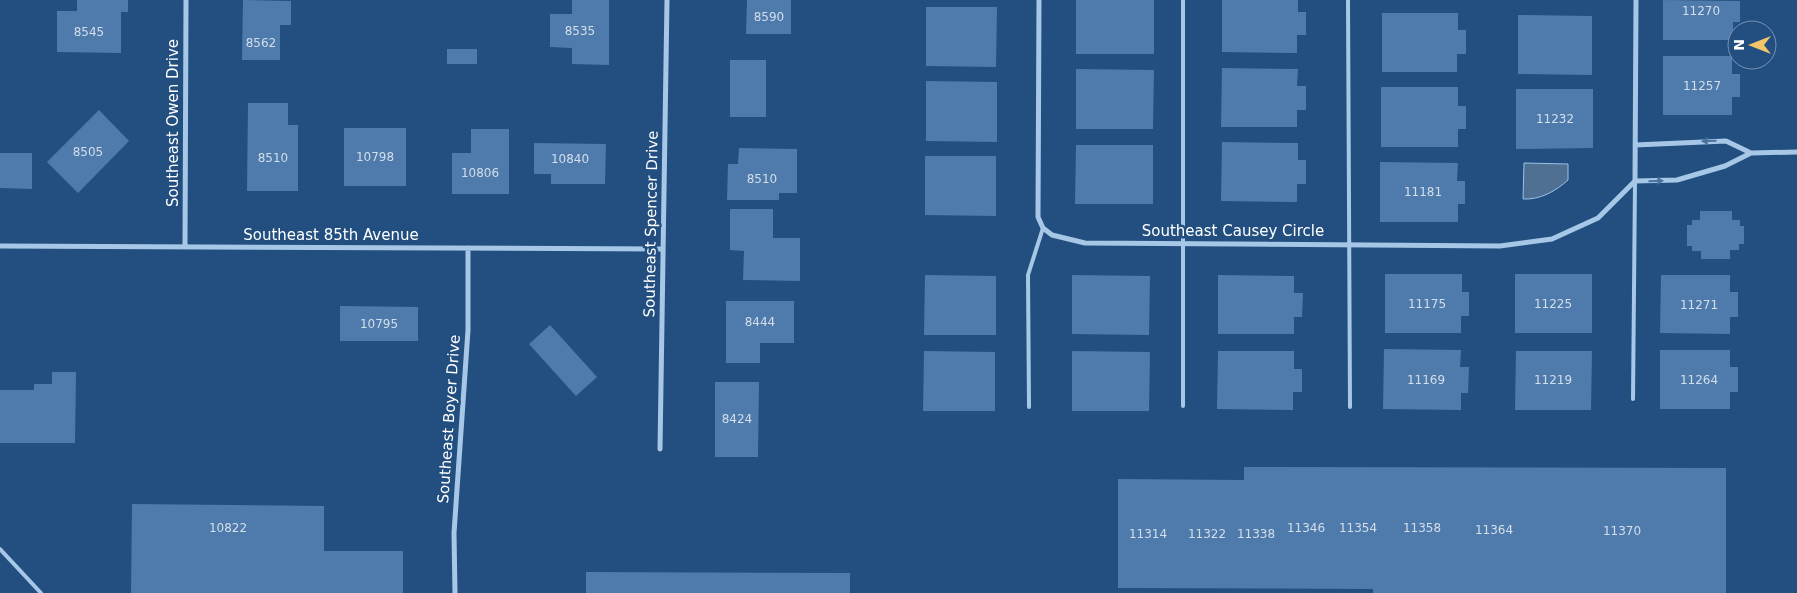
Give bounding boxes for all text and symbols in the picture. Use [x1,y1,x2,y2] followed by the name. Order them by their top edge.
[1682,4,1720,18] house number: 11270
[754,10,784,24] house number: 8590
[1727,20,1777,70] north arrow
[565,24,595,38] house number: 8535
[74,25,104,39] house number: 8545
[246,36,276,50] house number: 8562
[164,39,182,207] street label: Southeast Owen Drive
[1731,39,1747,51] text: N
[1683,79,1721,93] house number: 11257
[1536,112,1574,126] house number: 11232
[640,131,662,317] street label: Southeast Spencer Drive
[1701,137,1717,145] one-way arrow
[73,145,103,159] house number: 8505
[356,150,394,164] house number: 10798
[258,151,288,165] house number: 8510
[551,152,589,166] house number: 10840
[461,166,499,180] house number: 10806
[747,172,777,186] house number: 8510
[1648,177,1664,185] one-way arrow
[1404,185,1442,199] house number: 11181
[1142,222,1324,240] street label: Southeast Causey Circle
[243,226,419,244] street label: Southeast 85th Avenue
[1408,297,1446,311] house number: 11175
[1534,297,1572,311] house number: 11225
[1680,298,1718,312] house number: 11271
[745,315,775,329] house number: 8444
[360,317,398,331] house number: 10795
[434,334,464,504] street label: Southeast Boyer Drive
[1407,373,1445,387] house number: 11169
[1534,373,1572,387] house number: 11219
[1680,373,1718,387] house number: 11264
[722,412,752,426] house number: 8424
[209,521,247,535] house number: 10822
[1287,521,1325,535] house number: 11346
[1339,521,1377,535] house number: 11354
[1403,521,1441,535] house number: 11358
[1475,523,1513,537] house number: 11364
[1603,524,1641,538] house number: 11370
[1129,527,1167,541] house number: 11314
[1188,527,1226,541] house number: 11322
[1237,527,1275,541] house number: 11338

